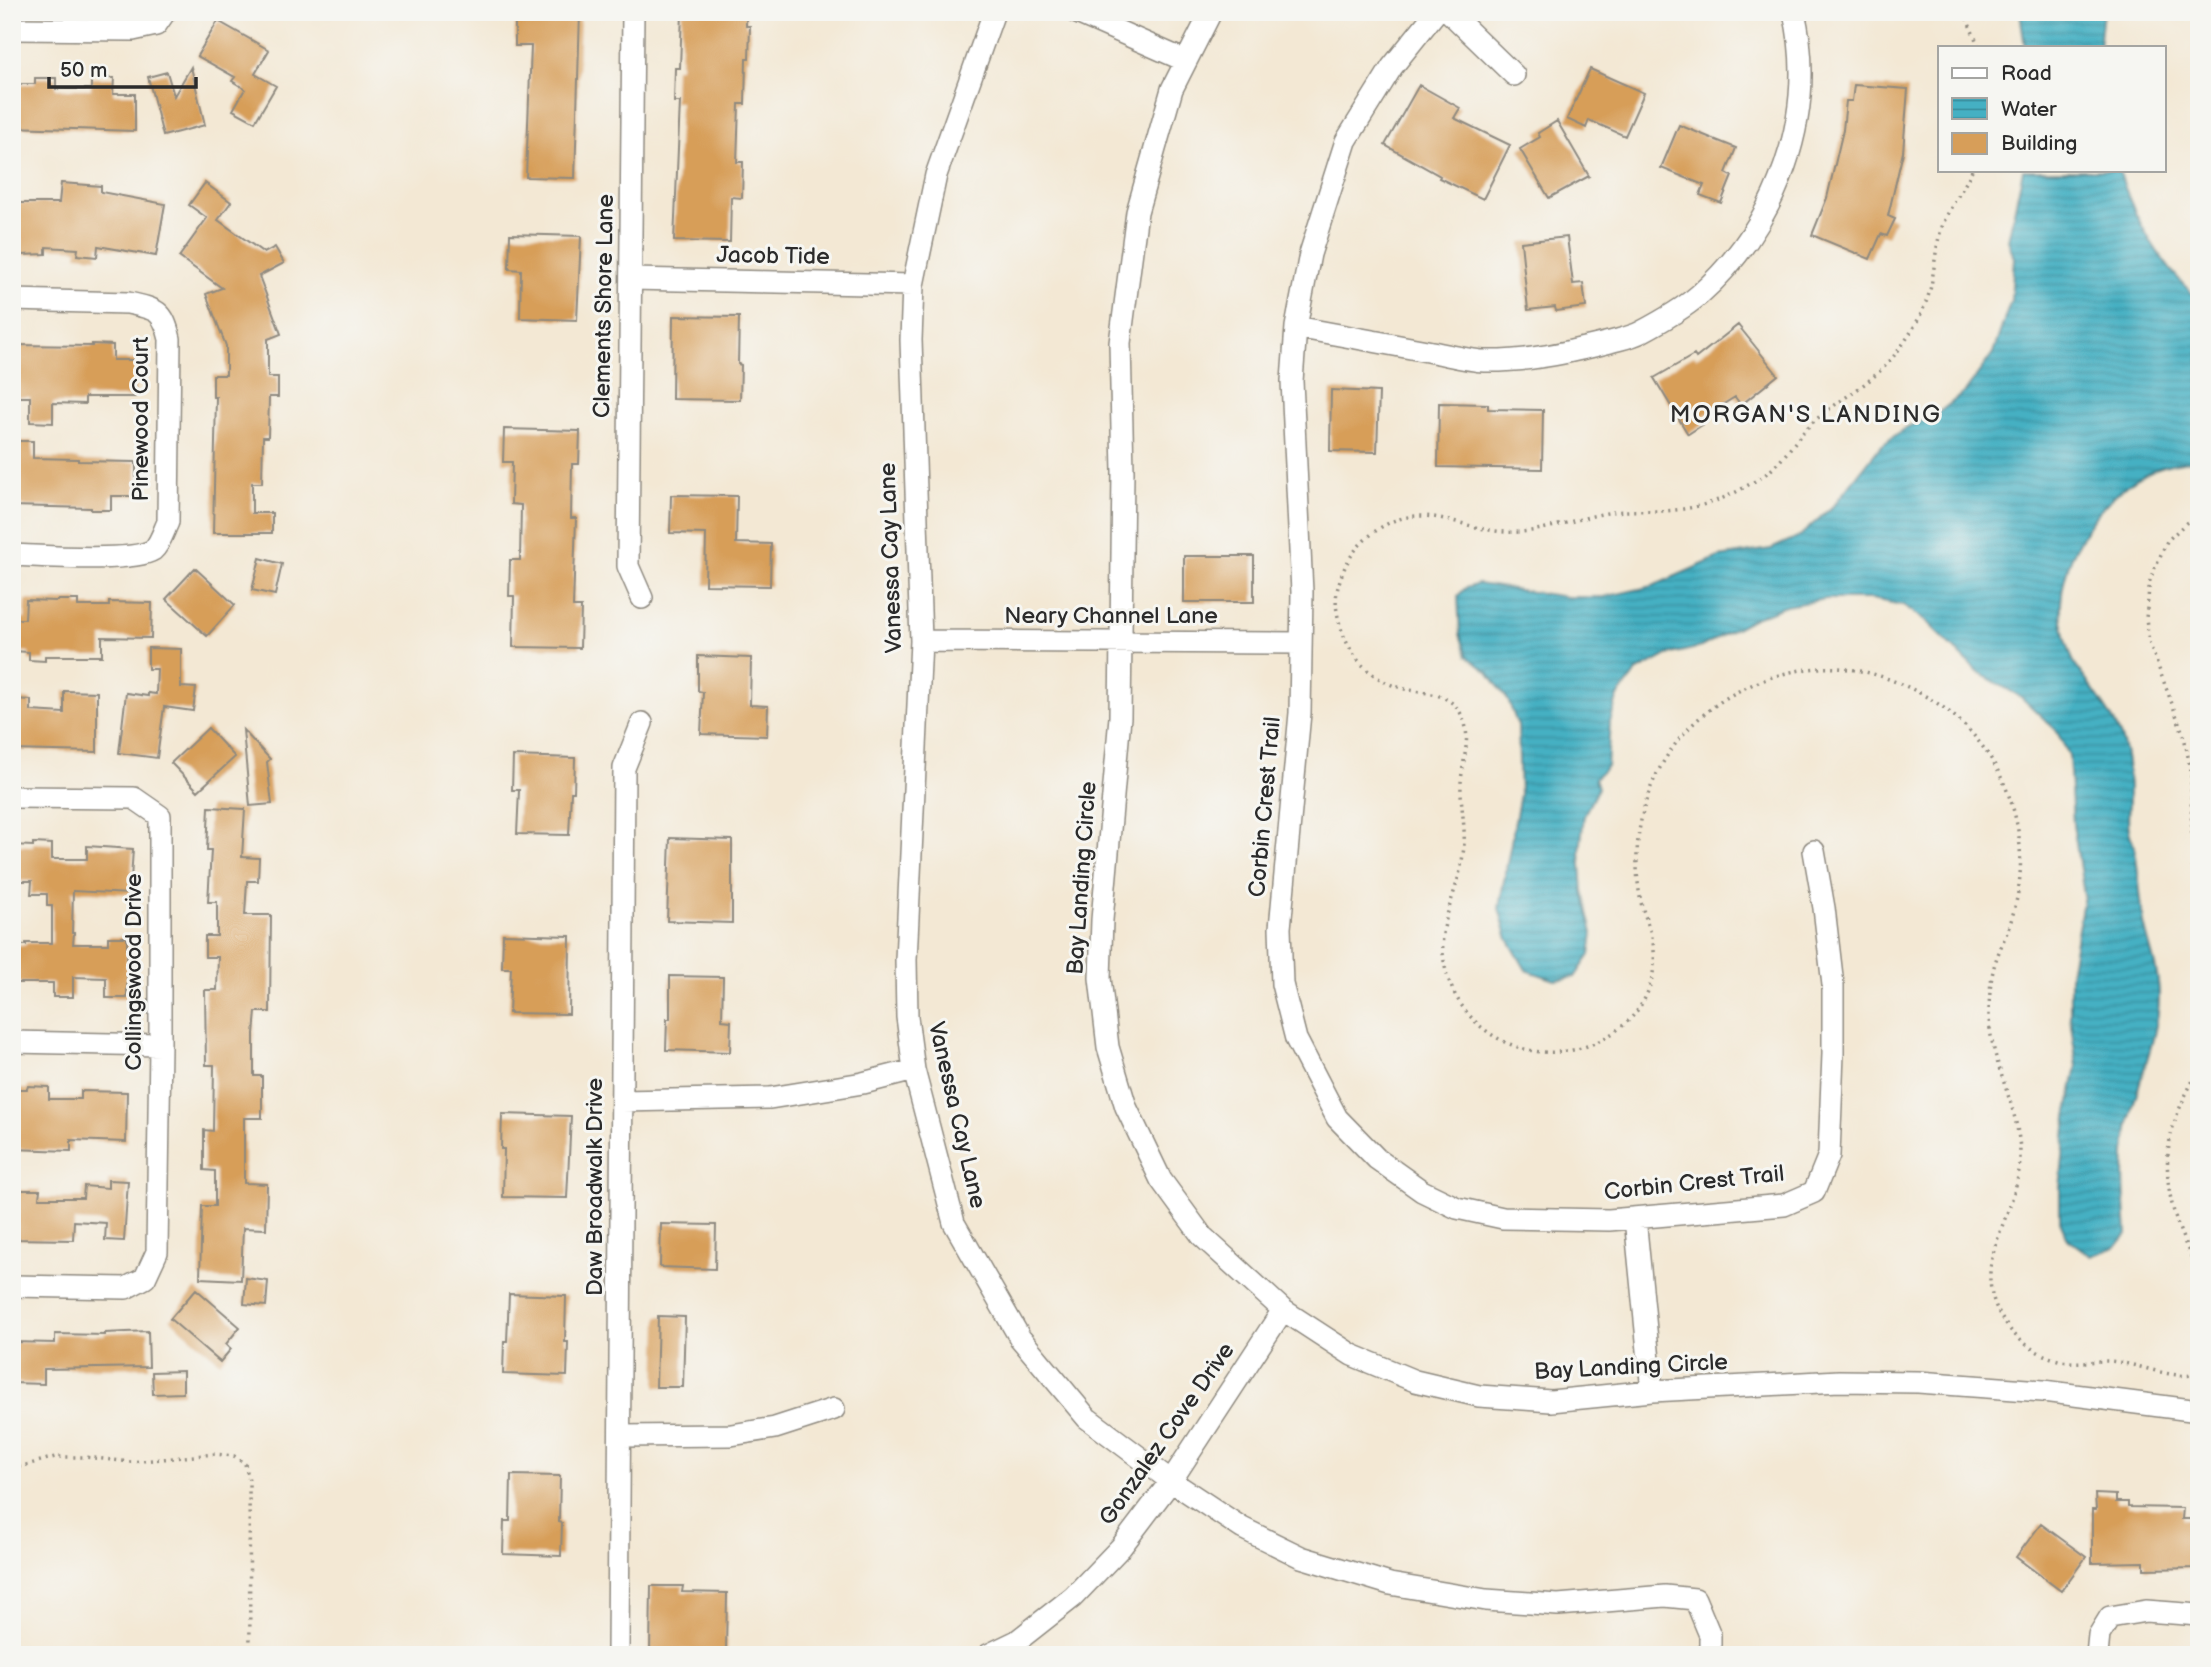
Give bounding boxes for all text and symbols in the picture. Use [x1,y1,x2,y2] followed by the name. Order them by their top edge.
[49,46,196,90] scale bar
[1938,46,2166,172] legend
[60,58,107,83] text: 50 m
[2001,61,2052,86] text: Road
[2001,97,2057,122] text: Water
[2001,131,2077,156] text: Building
[588,194,620,418] street label: Clements Shore Lane
[716,241,830,271] street label: Jacob Tide
[127,337,155,501] street label: Pinewood Court
[1670,400,1942,429] district label: MORGAN'S LANDING
[874,462,908,654] street label: Vanessa Cay Lane
[1004,602,1218,630] street label: Neary Channel Lane
[1243,716,1287,898] street label: Corbin Crest Trail
[1061,780,1103,976] street label: Bay Landing Circle
[120,873,148,1071] street label: Collingswood Drive
[922,1019,992,1211] street label: Vanessa Cay Lane
[581,1078,609,1296] street label: Daw Broadwalk Drive
[1602,1160,1786,1206] street label: Corbin Crest Trail
[1093,1337,1241,1531] street label: Gonzalez Cove Drive
[1533,1348,1729,1386] street label: Bay Landing Circle

